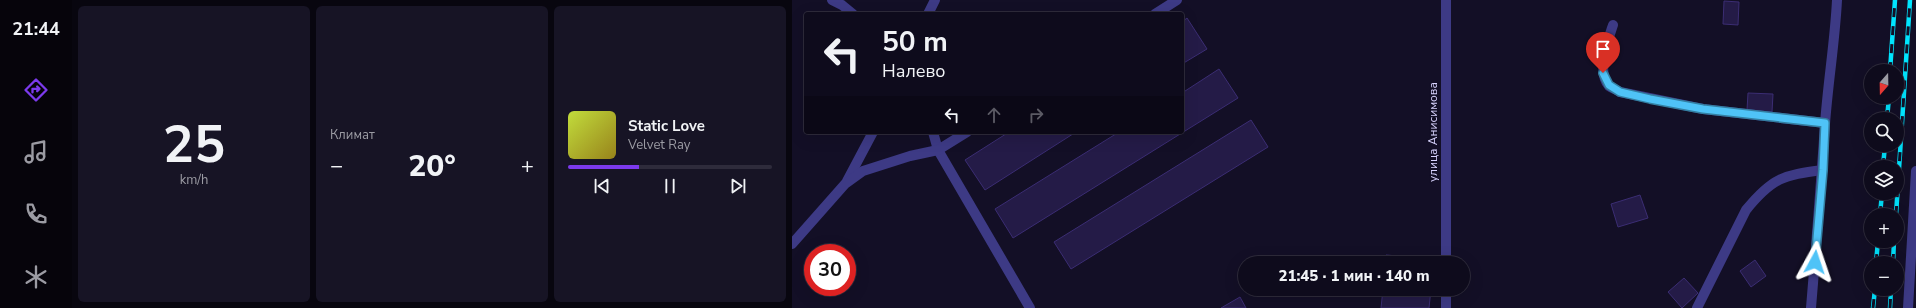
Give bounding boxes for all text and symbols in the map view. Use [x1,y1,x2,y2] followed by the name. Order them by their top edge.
[12,17,60,41] text: 21:44
[882,23,948,61] text: 50 m
[816,28,868,80] icon: left
[1586,32,1620,73] pin
[1592,38,1614,60] icon: arrive
[882,59,946,83] text: Налево
[1864,64,1904,104] north arrow
[1864,64,1904,296] map controls
[22,76,50,104] icon: directions
[1425,82,1441,182] street label: улица Анисимова
[941,104,963,126] icon: left
[983,104,1005,126] icon: ahead
[1025,104,1047,126] icon: right
[163,109,225,180] text: 25
[1864,112,1904,152] button: search
[628,116,705,136] text: Static Love
[330,126,375,144] text: Климат
[628,136,690,154] text: Velvet Ray
[22,138,50,166] icon: music
[408,146,456,187] text: 20°
[330,151,343,181] text: −
[521,151,534,181] text: +
[1864,160,1904,200] button: layers
[180,171,208,189] text: km/h
[591,175,613,197] icon: previous
[659,175,681,197] icon: pause
[727,175,749,197] icon: next
[22,200,50,228] icon: phone
[1864,208,1904,248] button: +
[1794,241,1836,283] position arrow
[804,244,856,296] speed limit sign: 30
[1864,256,1904,296] button: −
[22,263,50,291] icon: climate
[1278,266,1430,286] text: 21:45 · 1 мин · 140 m

